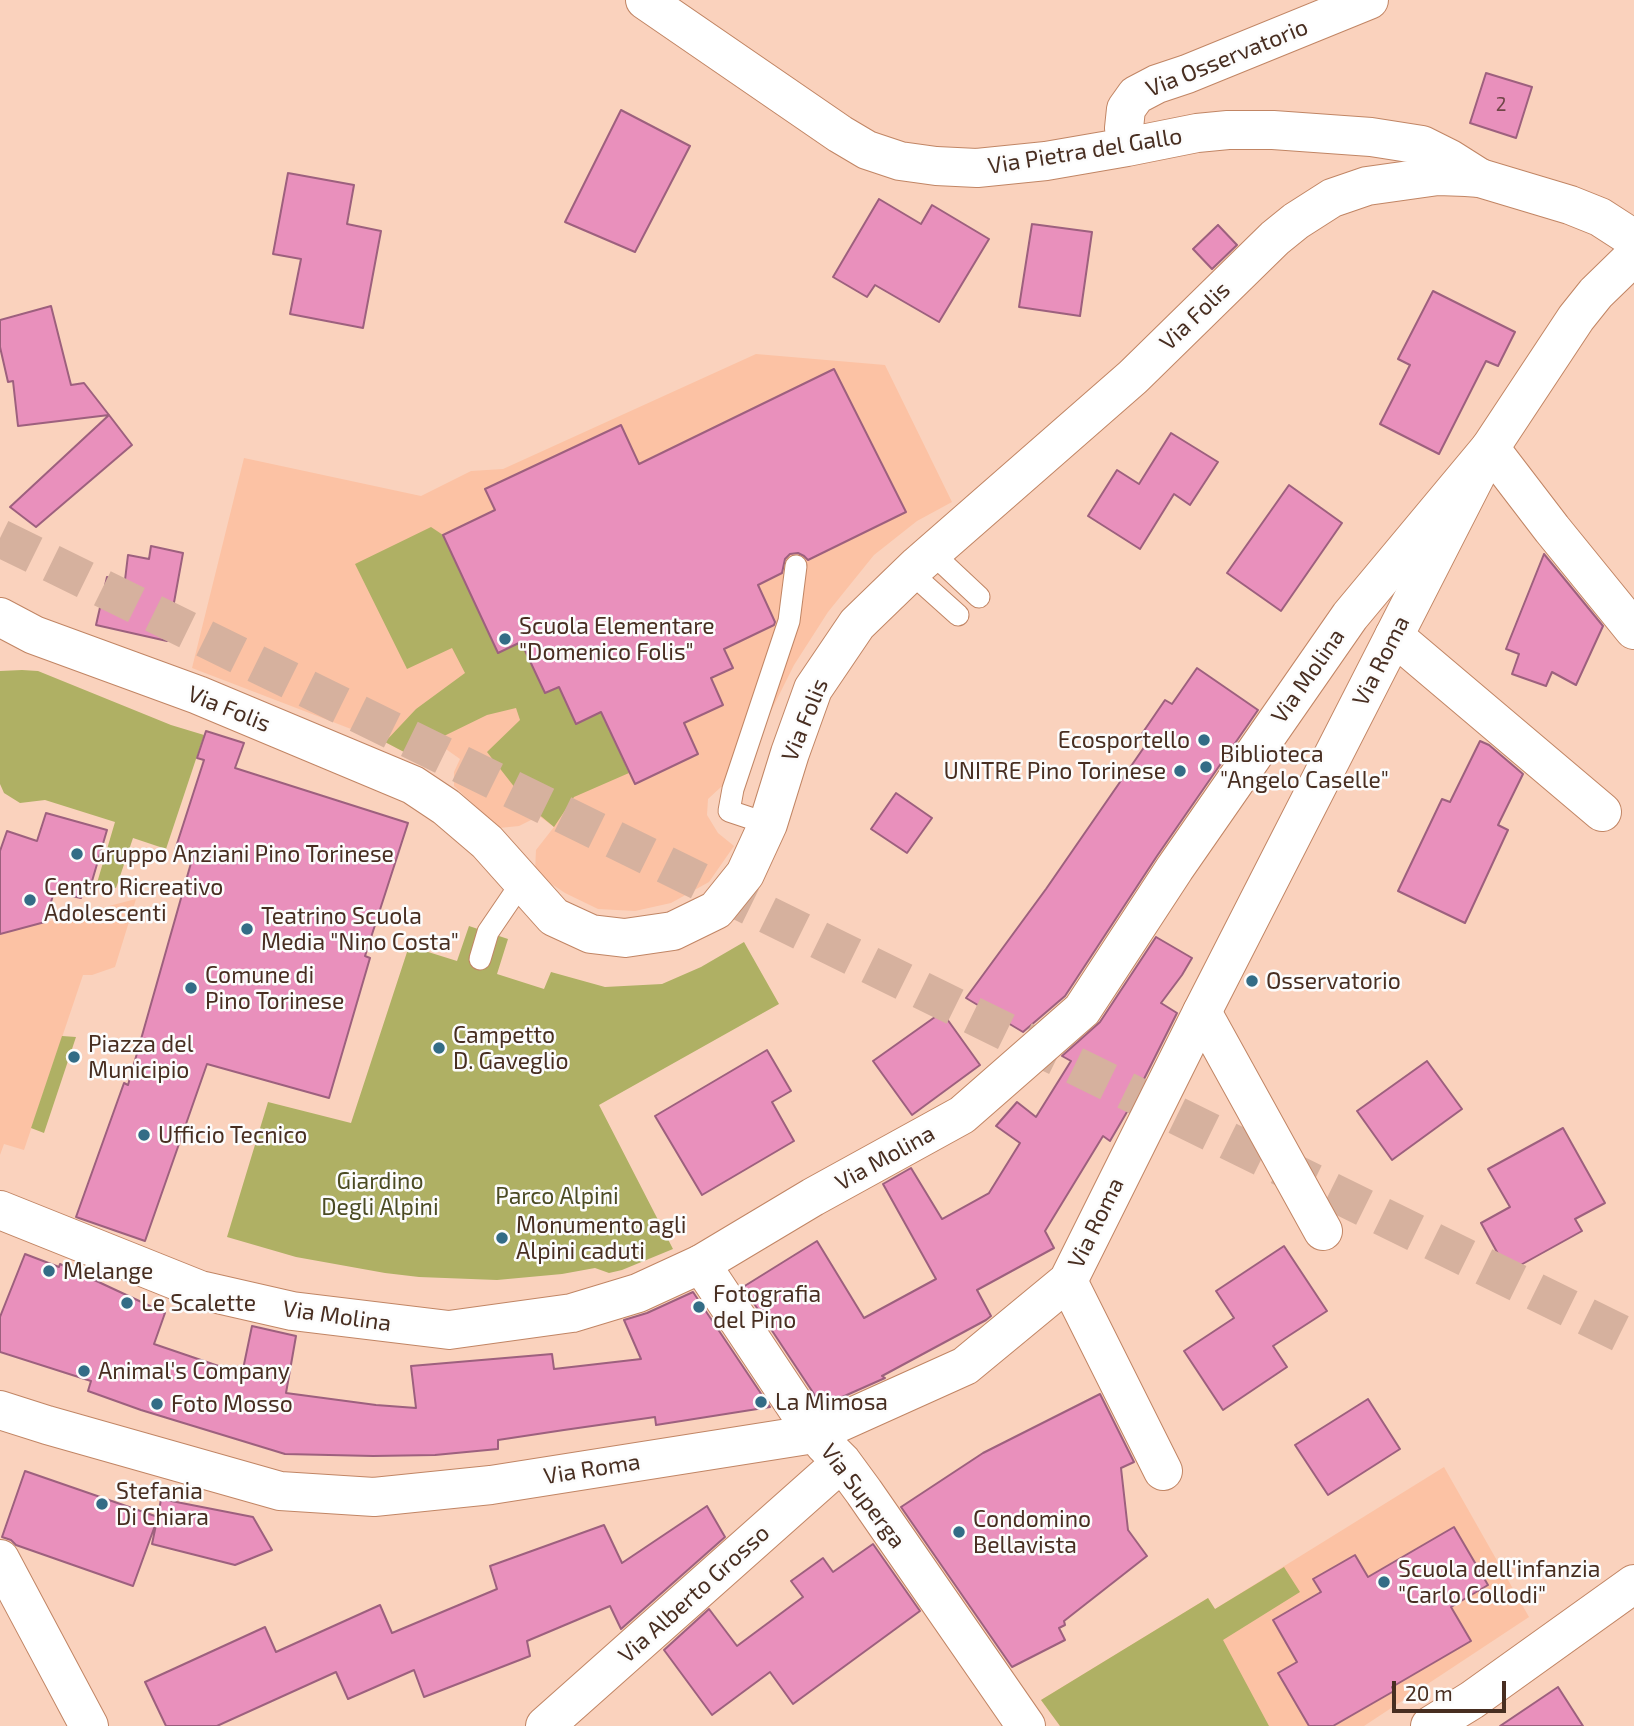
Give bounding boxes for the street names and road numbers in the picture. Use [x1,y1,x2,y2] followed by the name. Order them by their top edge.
[1142,13,1312,103] street label: Via Osservatorio
[986,122,1184,180] street label: Via Pietra del Gallo
[1154,276,1236,356] street label: Via Folis
[1347,611,1415,711] street label: Via Roma
[1265,623,1351,729] street label: Via Molina
[776,675,834,765] street label: Via Folis
[184,680,274,738] street label: Via Folis
[831,1119,939,1197] street label: Via Molina
[1062,1173,1130,1273] street label: Via Roma
[281,1295,393,1337] street label: Via Molina
[815,1438,911,1554] street label: Via Superga
[542,1448,642,1490] street label: Via Roma
[613,1519,775,1669] street label: Via Alberto Grosso

